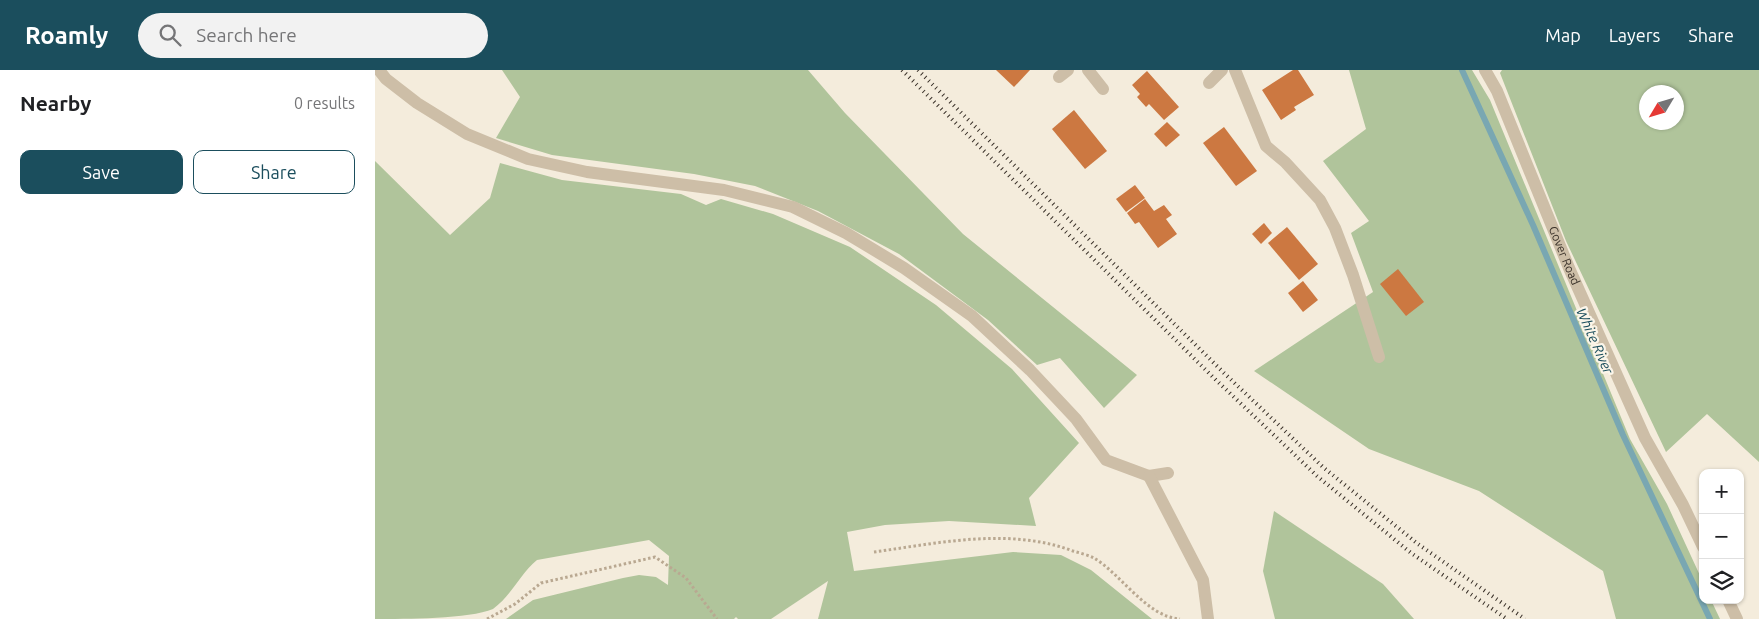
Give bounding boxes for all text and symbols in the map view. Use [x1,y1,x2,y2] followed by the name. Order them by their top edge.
[138,13,488,58] search box
[156,21,184,49] icon: search
[25,22,108,49] text: Roamly
[196,24,297,46] text: Search here
[1545,25,1581,45] text: Map
[1609,25,1660,45] text: Layers
[1688,25,1734,45] text: Share
[1639,85,1684,130] north arrow
[20,91,91,115] text: Nearby
[294,94,355,112] text: 0 results
[20,150,183,194] button: Save
[193,150,355,194] button: Share
[1547,224,1583,287] street label: Gover Road
[1573,306,1617,377] water label: White River
[1699,469,1744,604] map controls
[1699,469,1744,514] button: +
[1699,514,1744,559] button: −
[1699,559,1744,604] button: layers

